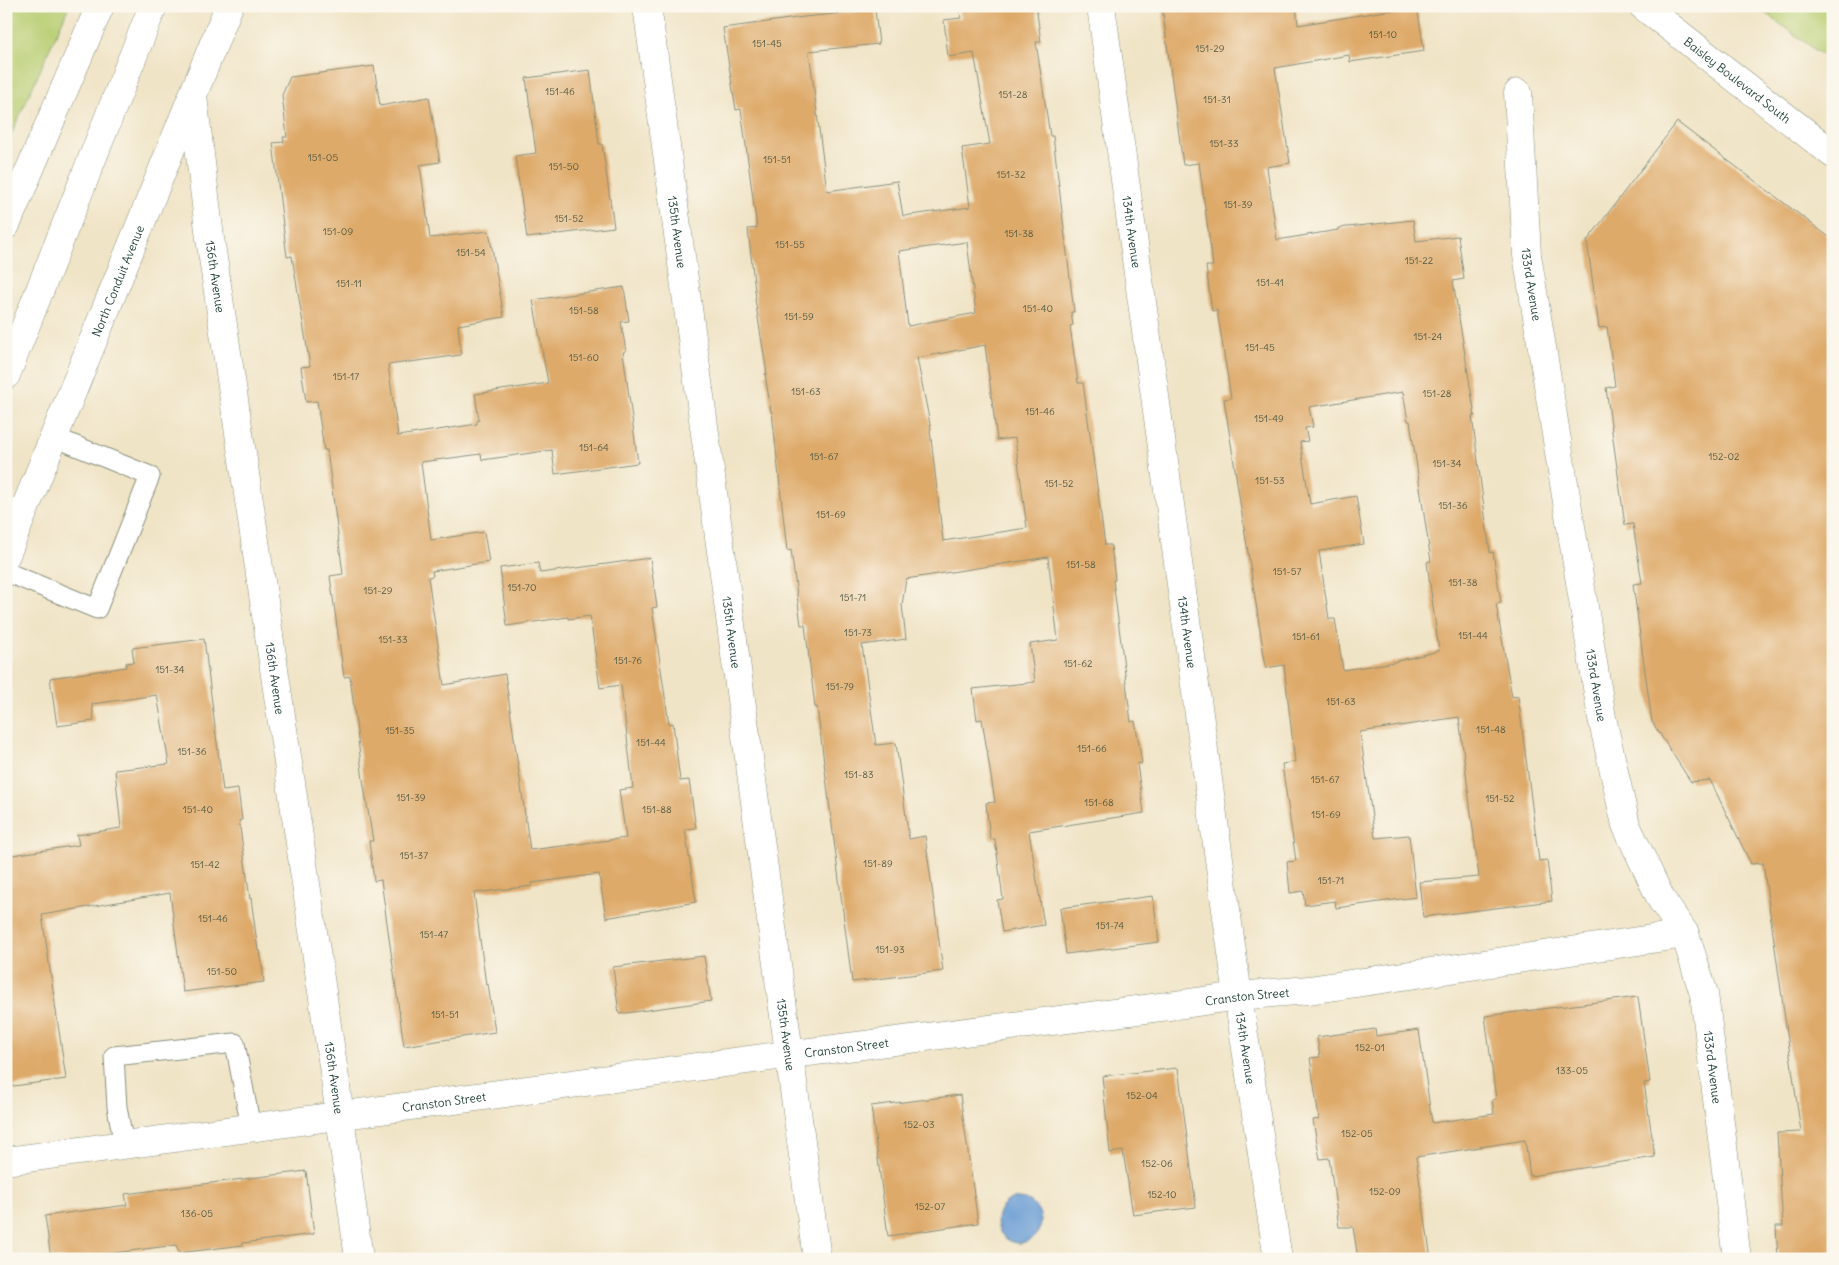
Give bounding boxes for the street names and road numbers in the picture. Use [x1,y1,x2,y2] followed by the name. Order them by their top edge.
[1681,33,1794,126] street label: Baisley Boulevard South
[665,195,690,269] street label: 135th Avenue
[1120,195,1145,269] street label: 134th Avenue
[88,223,147,339] street label: North Conduit Avenue
[203,240,228,314] street label: 136th Avenue
[1519,248,1545,322] street label: 133rd Avenue
[720,595,744,669] street label: 135th Avenue
[1175,595,1200,669] street label: 134th Avenue
[263,641,288,715] street label: 136th Avenue
[1583,648,1610,723] street label: 133rd Avenue
[1204,984,1290,1008] street label: Cranston Street
[774,998,799,1072] street label: 135th Avenue
[1233,1011,1259,1085] street label: 134th Avenue
[1701,1030,1725,1105] street label: 133rd Avenue
[803,1034,889,1060] street label: Cranston Street
[322,1041,347,1115] street label: 136th Avenue
[401,1088,487,1114] street label: Cranston Street

